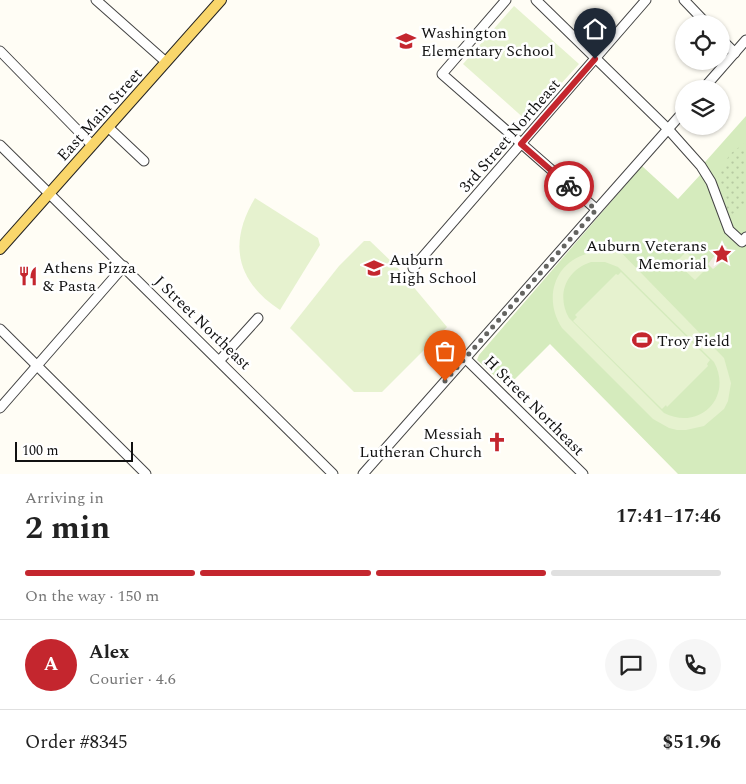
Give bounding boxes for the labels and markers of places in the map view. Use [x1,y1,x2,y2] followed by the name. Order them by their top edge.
[574,8,616,59] pin
[421,21,554,63] place label: Washington Elementary School
[395,30,417,52] school or university icon: Washington Elementary School
[586,234,707,276] place label: Auburn Veterans Memorial
[711,243,733,265] place icon: Auburn Veterans Memorial
[389,248,477,290] place label: Auburn High School
[43,256,136,298] place label: Athens Pizza & Pasta
[363,257,385,279] school or university icon: Auburn High School
[17,265,39,287] restaurant icon: Athens Pizza & Pasta
[631,329,653,351] sports icon: Troy Field
[657,329,730,353] place label: Troy Field
[424,330,466,381] pin
[359,422,482,464] place label: Messiah Lutheran Church
[486,431,508,453] church icon: Messiah Lutheran Church

